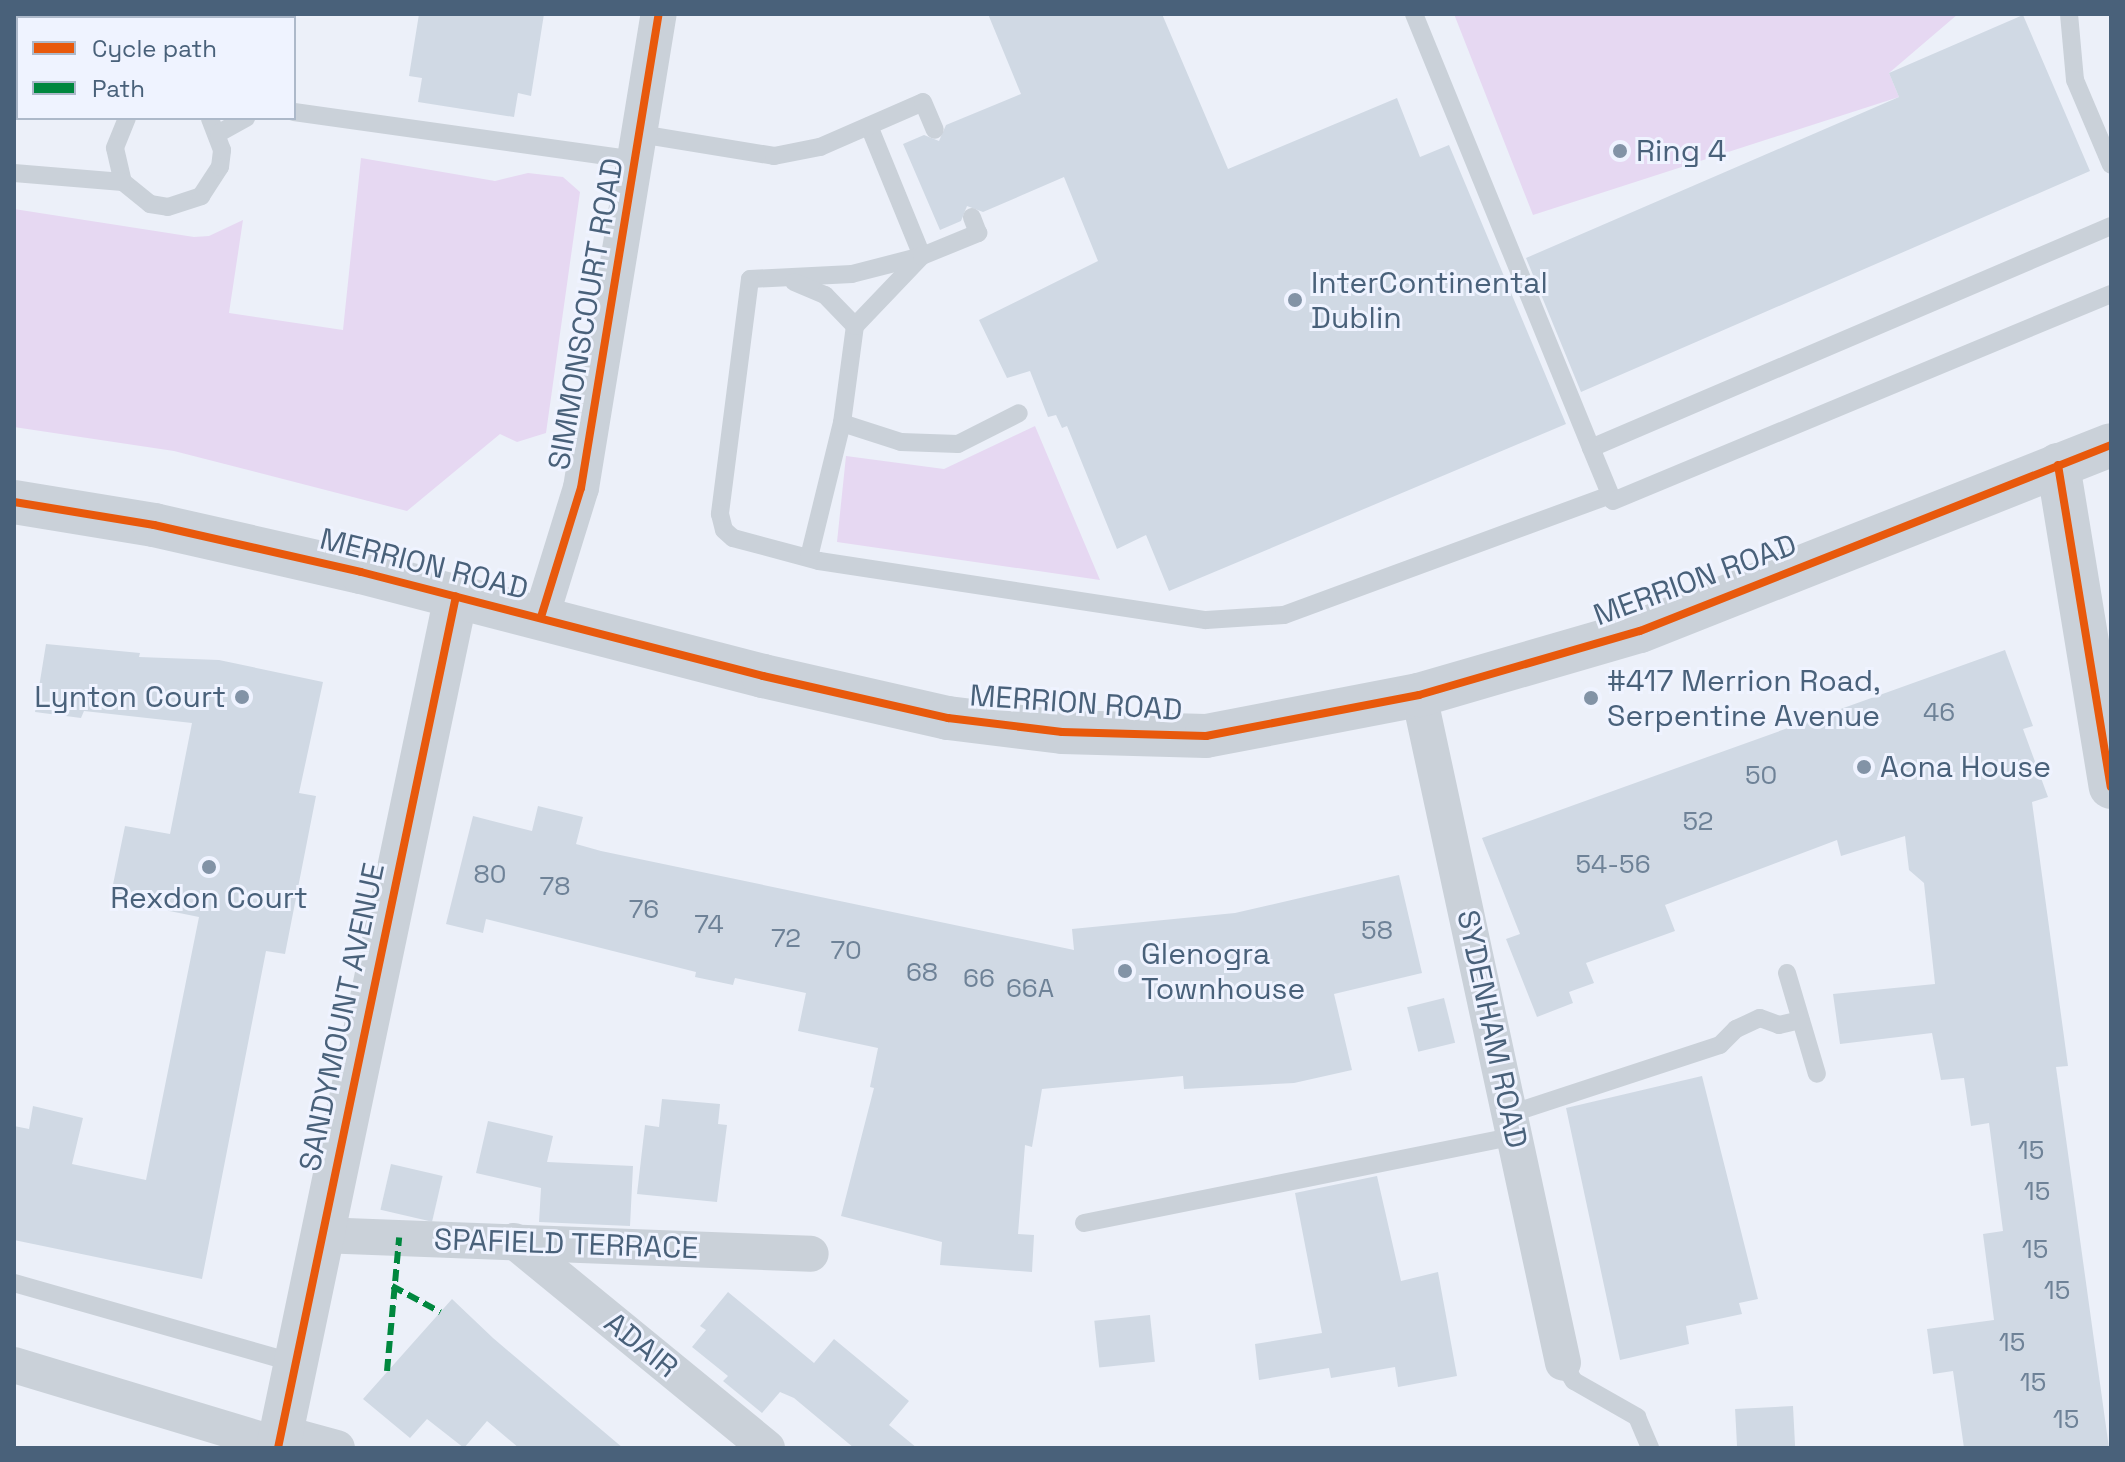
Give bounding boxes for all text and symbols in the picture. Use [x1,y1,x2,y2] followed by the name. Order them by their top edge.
[16,16,296,120] legend
[92,33,217,64] text: Cycle path
[92,73,145,104] text: Path
[1636,133,1726,169] place label: Ring 4
[1611,142,1629,160] marker: Ring 4
[541,155,631,473] street label: SIMMONSCOURT ROAD
[1311,265,1548,336] place label: InterContinental Dublin
[1286,291,1304,309] marker: InterContinental Dublin
[316,521,532,607] street label: MERRION ROAD
[1589,527,1801,633] street label: MERRION ROAD
[1607,663,1881,734] place label: #417 Merrion Road, Serpentine Avenue
[968,678,1184,728] street label: MERRION ROAD
[34,679,226,715] place label: Lynton Court
[233,688,251,706] marker: Lynton Court
[1582,689,1600,707] marker: #417 Merrion Road, Serpentine Avenue
[1923,697,1955,729] house number: 46
[1880,749,2051,785] place label: Aona House
[1855,758,1873,776] marker: Aona House
[1745,760,1777,792] house number: 50
[1682,806,1714,838] house number: 52
[1575,849,1651,881] house number: 54-56
[200,858,218,876] marker: Rexdon Court
[292,859,392,1175] street label: SANDYMOUNT AVENUE
[474,859,506,891] house number: 80
[540,871,570,903] house number: 78
[110,880,308,916] place label: Rexdon Court
[629,894,659,926] house number: 76
[1449,907,1535,1151] street label: SYDENHAM ROAD
[694,909,724,941] house number: 74
[1361,915,1393,947] house number: 58
[771,923,801,955] house number: 72
[830,935,862,967] house number: 70
[1141,936,1305,1006] place label: Glenogra Townhouse
[906,957,938,989] house number: 68
[1116,962,1134,980] marker: Glenogra Townhouse
[963,963,995,995] house number: 66
[1006,973,1054,1005] house number: 66A
[2018,1135,2044,1167] house number: 15
[2024,1176,2050,1208] house number: 15
[433,1221,699,1267] street label: SPAFIELD TERRACE
[2022,1234,2048,1266] house number: 15
[2044,1275,2070,1307] house number: 15
[597,1305,685,1385] street label: ADAIR
[1999,1327,2025,1359] house number: 15
[2020,1367,2046,1399] house number: 15
[2053,1404,2079,1436] house number: 15

